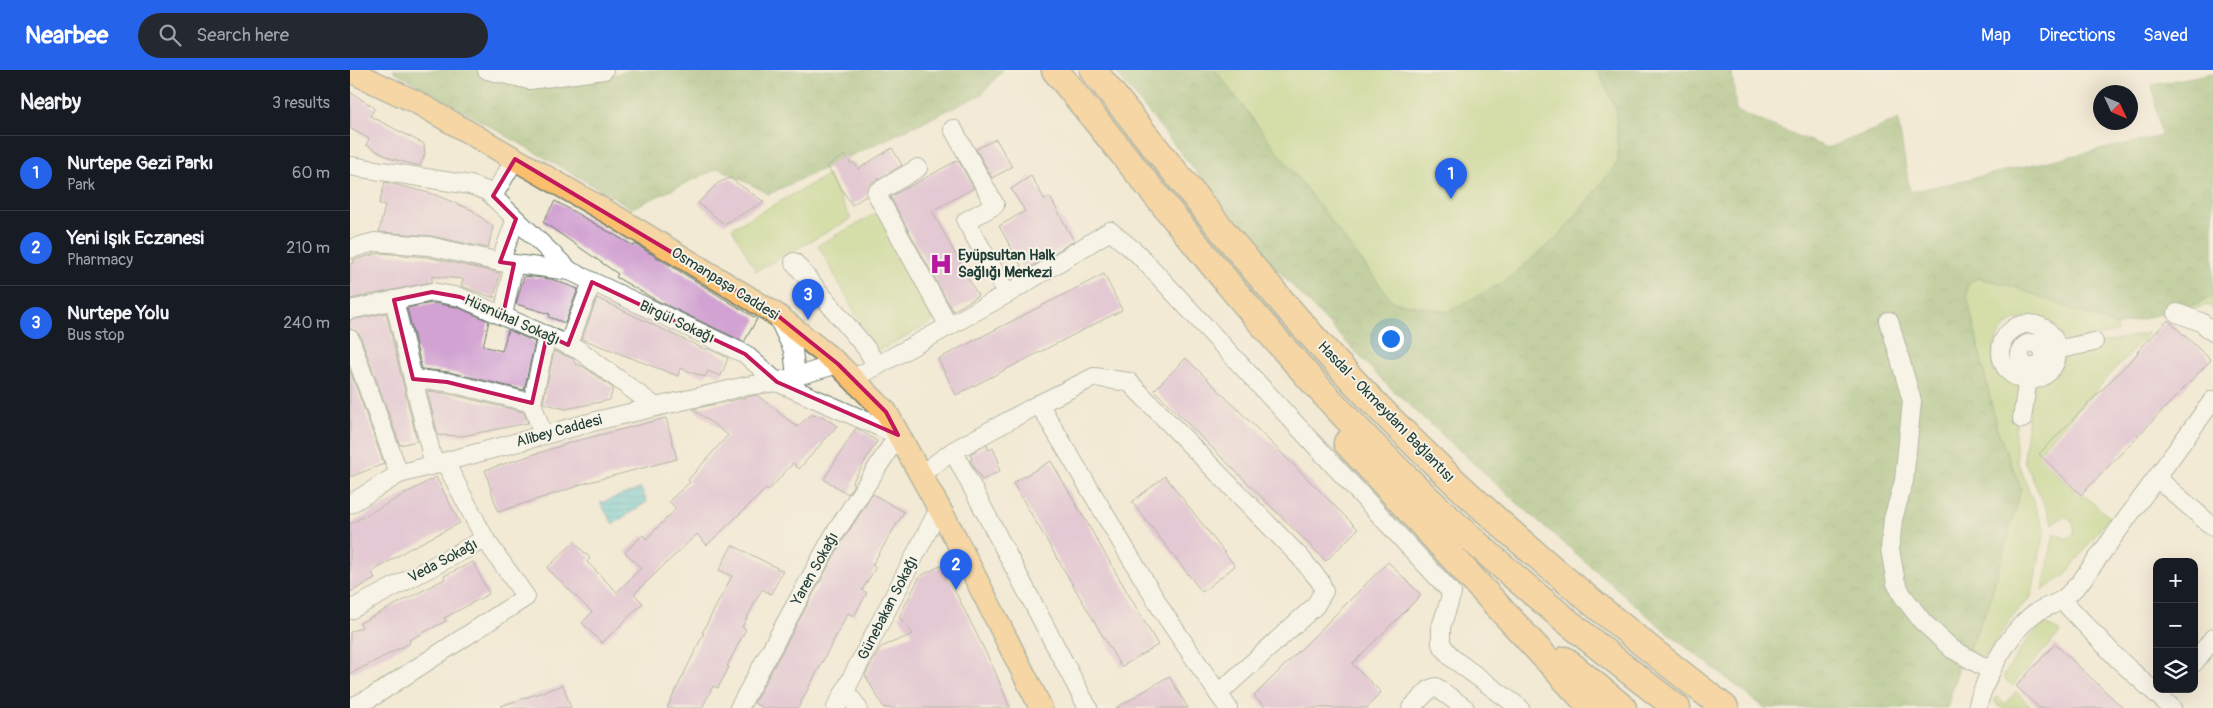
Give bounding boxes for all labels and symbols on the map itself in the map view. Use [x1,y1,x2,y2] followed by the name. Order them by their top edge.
[2093,85,2138,130] north arrow
[1435,158,1467,199] pin: 1
[668,243,783,325] street label: Osmanpaşa Caddesi
[958,246,1056,282] place label: Eyüpsultan Halk Sağlığı Merkezi
[928,251,954,277] hospital icon: Eyüpsultan Halk Sağlığı Merkezi
[792,279,824,320] pin: 3
[461,290,563,350] street label: Hüsnühal Sokağı
[636,296,718,348] street label: Birgül Sokağı
[1378,326,1404,352] your location
[1313,337,1459,487] street label: Hasdal - Okmeydanı Bağlantısı
[514,410,604,452] street label: Alibey Caddesi
[787,529,843,610] street label: Yaren Sokağı
[405,535,481,587] street label: Veda Sokağı
[940,549,972,590] pin: 2
[854,553,922,663] street label: Günebakan Sokağı

